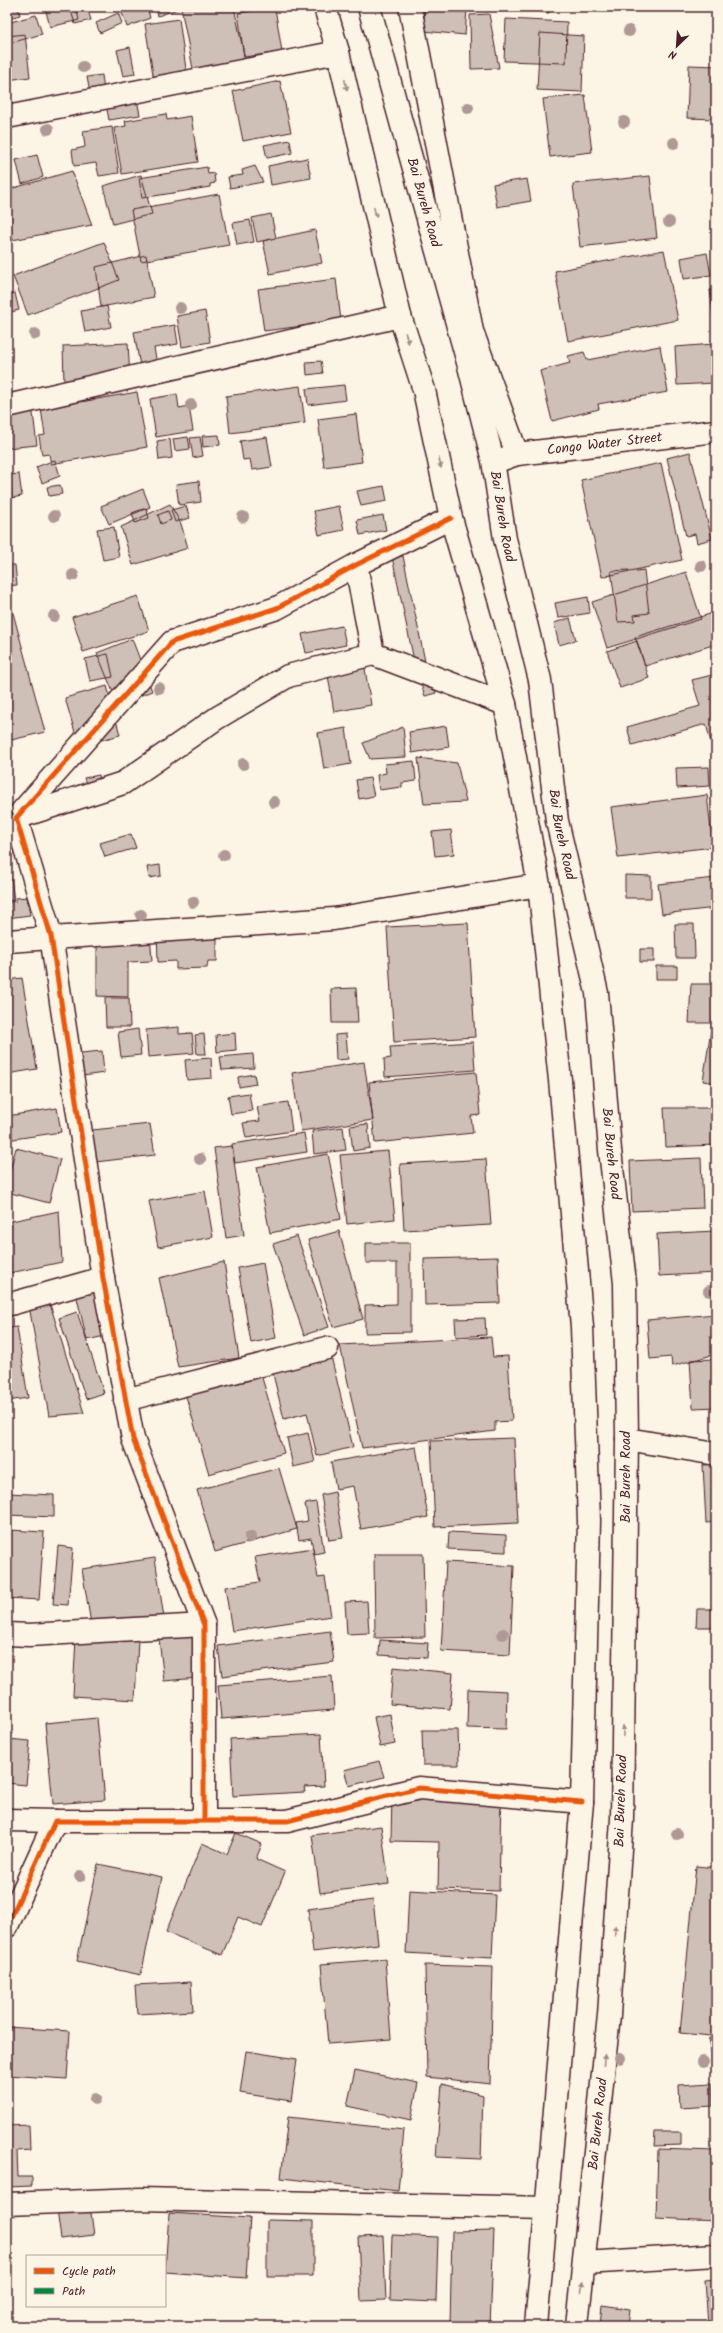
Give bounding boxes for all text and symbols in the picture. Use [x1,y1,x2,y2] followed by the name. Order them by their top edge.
[657,26,697,66] north arrow
[666,45,680,64] text: N
[344,79,350,91] one-way arrow
[400,155,447,251] street label: Bai Bureh Road
[373,206,379,218] one-way arrow
[404,332,410,344] one-way arrow
[546,426,664,461] street label: Congo Water Street
[437,457,443,470] one-way arrow
[484,469,522,566] street label: Bai Bureh Road
[542,788,582,883] street label: Bai Bureh Road
[596,1107,627,1202] street label: Bai Bureh Road
[615,1430,637,1523] street label: Bai Bureh Road
[620,1724,626,1737] one-way arrow
[608,1754,634,1847] street label: Bai Bureh Road
[611,1925,618,1937] one-way arrow
[601,2054,608,2066] one-way arrow
[582,2076,614,2171] street label: Bai Bureh Road
[26,2255,166,2307] legend
[62,2262,116,2281] text: Cycle path
[579,2281,585,2293] one-way arrow
[62,2282,85,2301] text: Path

